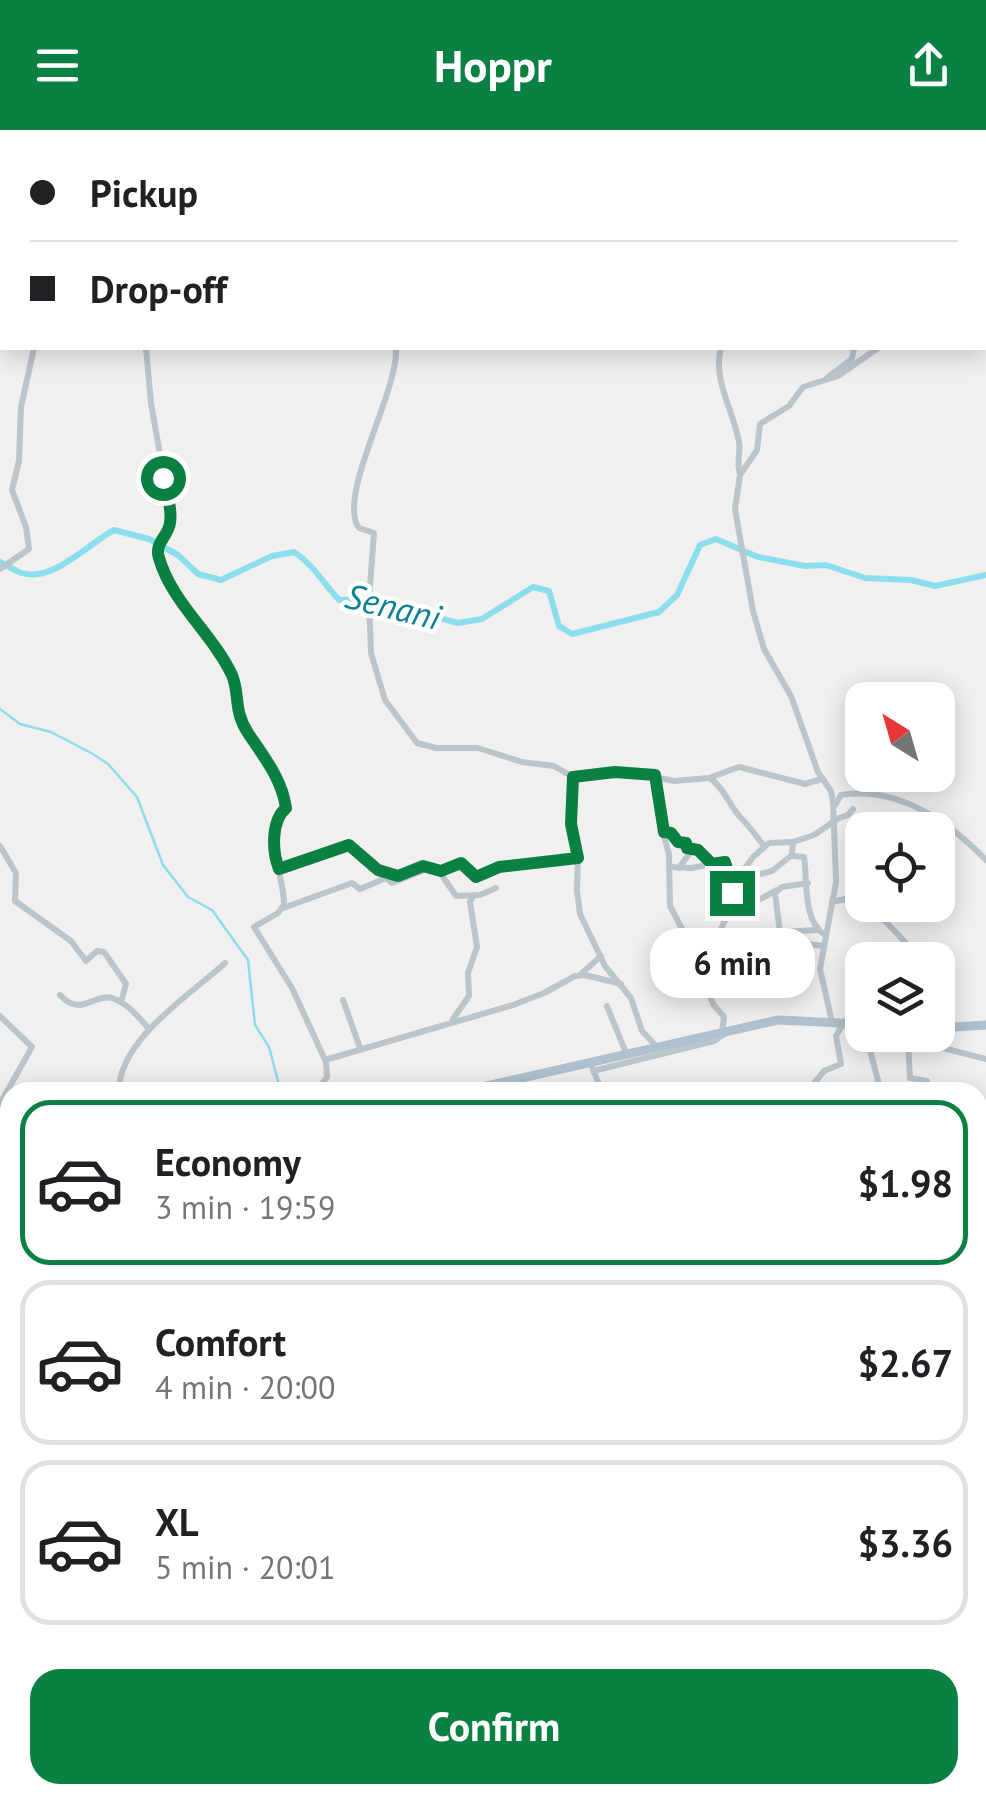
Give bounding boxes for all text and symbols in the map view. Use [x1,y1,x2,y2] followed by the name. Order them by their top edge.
[434,36,552,94] text: Hoppr
[30,38,85,93] icon: menu
[901,38,956,93] icon: share
[90,168,198,217] text: Pickup
[90,264,227,313] text: Drop-off
[141,456,186,501] route start
[341,572,446,640] water label: Senani
[845,682,955,792] north arrow
[845,682,955,1052] map controls
[845,812,955,922] button: locate
[710,871,755,916] route end
[650,928,814,998] callout: 6 min
[693,942,772,984] text: 6 min
[845,942,955,1052] button: layers
[155,1137,301,1186] text: Economy
[35,1138,125,1228] icon: car
[857,1158,953,1207] text: $1.98
[155,1186,335,1228] text: 3 min · 19:59
[155,1317,286,1366] text: Comfort
[35,1318,125,1408] icon: car
[857,1338,953,1387] text: $2.67
[155,1366,335,1408] text: 4 min · 20:00
[155,1497,199,1546] text: XL
[35,1498,125,1588] icon: car
[857,1518,953,1567] text: $3.36
[155,1546,335,1588] text: 5 min · 20:01
[30,1669,958,1784] button: Confirm

